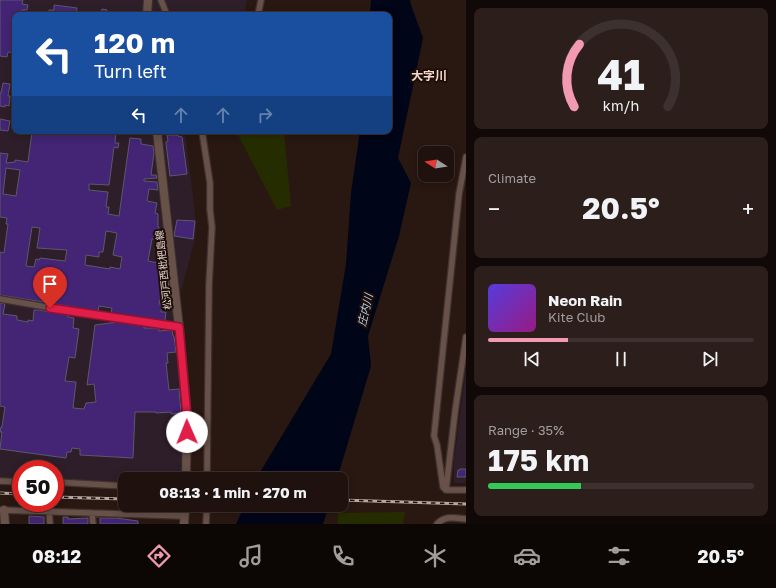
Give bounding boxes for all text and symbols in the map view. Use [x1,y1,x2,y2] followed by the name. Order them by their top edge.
[94,26,175,59] text: 120 m
[28,28,80,80] icon: left
[597,48,645,98] text: 41
[94,60,167,82] text: Turn left
[411,68,447,83] district label: 大字川
[603,96,639,113] text: km/h
[128,104,150,126] icon: left
[170,104,192,126] icon: ahead
[212,104,234,126] icon: ahead
[254,104,276,126] icon: right
[418,146,454,182] north arrow
[418,146,454,182] map controls
[488,170,536,186] text: Climate
[582,190,660,226] text: 20.5°
[488,195,500,222] text: −
[742,195,754,222] text: +
[153,230,173,310] street label: 松河戸西枇杷島線
[33,267,67,308] pin
[39,273,61,295] icon: arrive
[354,291,375,327] water label: 庄内川
[548,291,622,309] text: Neon Rain
[548,309,605,325] text: Kite Club
[521,348,543,370] icon: previous
[610,348,632,370] icon: pause
[699,348,721,370] icon: next
[166,411,208,453] position arrow
[488,422,564,438] text: Range · 35%
[488,442,589,478] text: 175 km
[12,460,64,512] speed limit sign: 50
[159,483,307,501] text: 08:13 · 1 min · 270 m
[145,542,173,570] icon: directions
[237,542,265,570] icon: music
[329,542,357,570] icon: phone
[421,542,449,570] icon: climate
[513,542,541,570] icon: car
[605,542,633,570] icon: filters
[32,545,81,567] text: 08:12
[697,545,744,567] text: 20.5°

